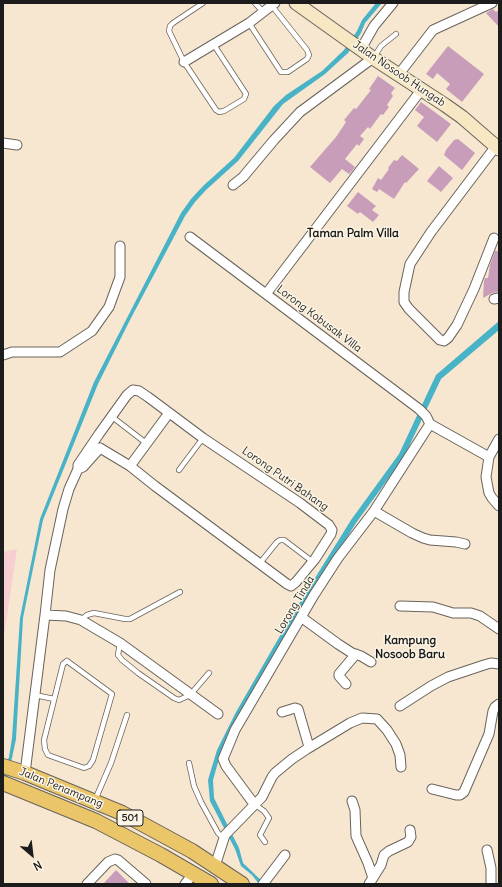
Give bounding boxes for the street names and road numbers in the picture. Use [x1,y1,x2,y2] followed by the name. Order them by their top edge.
[350,38,448,110] street label: Jalan Nosoob Hungab
[274,283,364,355] street label: Lorong Kobusak Villa
[239,444,331,514] street label: Lorong Putri Bahang
[273,574,317,636] street label: Lorong Tinda
[17,765,105,811] street label: Jalan Penampang
[117,810,143,826] road number: 501

